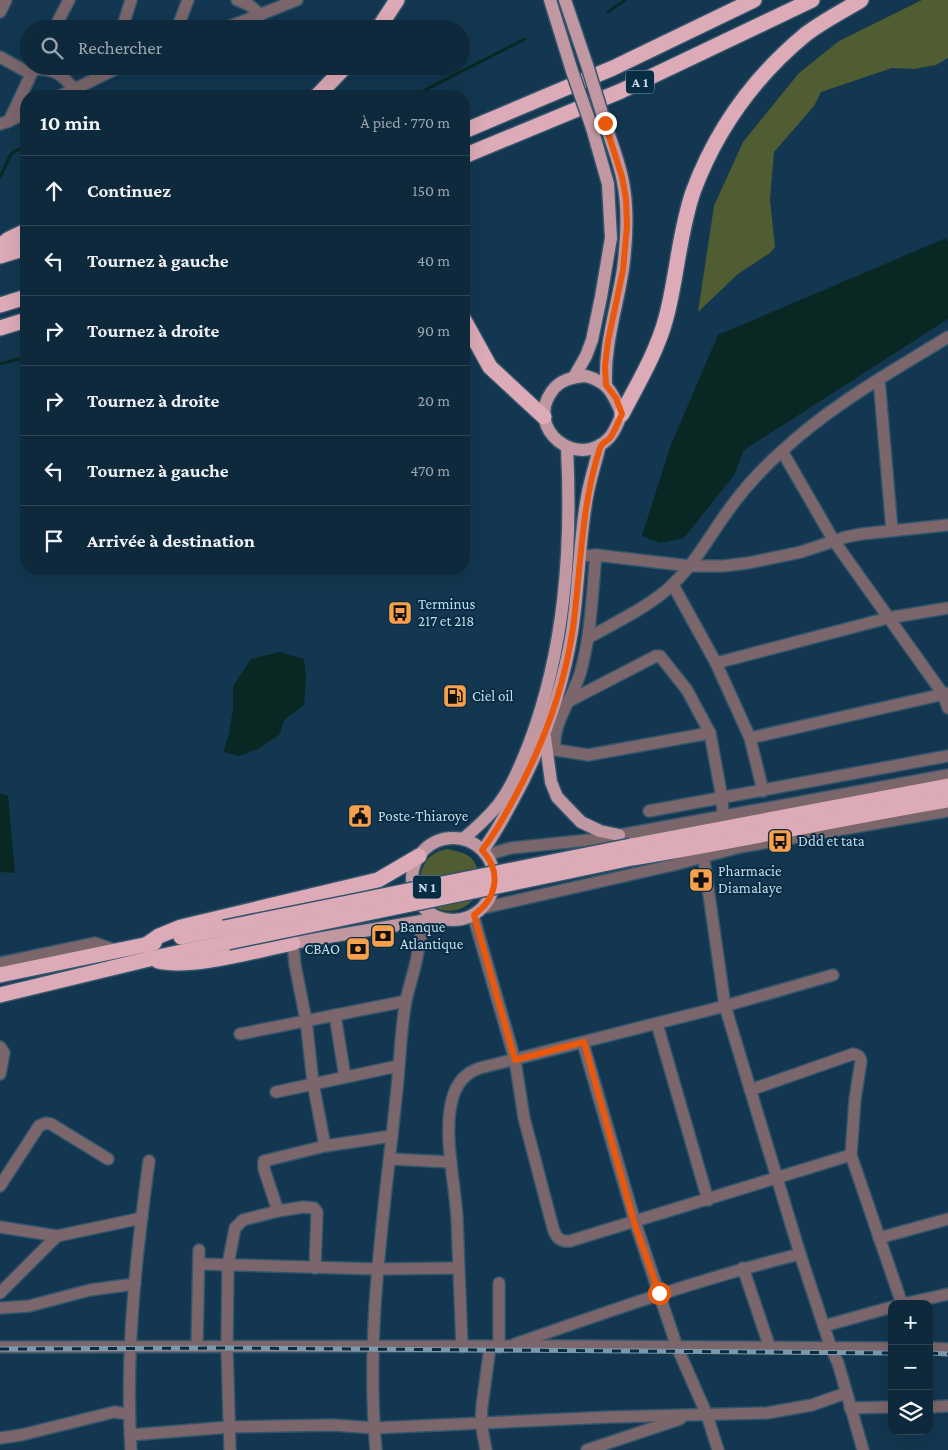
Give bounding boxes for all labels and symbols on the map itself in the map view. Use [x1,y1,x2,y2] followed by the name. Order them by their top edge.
[626,70,654,94] road number: A 1
[594,112,617,135] route end
[418,596,475,629] place label: Terminus 217 et 218
[387,600,413,626] bus stop icon: Terminus 217 et 218
[442,683,468,709] fuel station icon: Ciel oil
[472,688,513,704] place label: Ciel oil
[347,803,373,829] public building icon: Poste-Thiaroye
[378,808,469,825] place label: Poste-Thiaroye
[767,828,793,854] bus stop icon: Ddd et tata
[798,833,865,849] place label: Ddd et tata
[718,863,782,897] place label: Pharmacie Diamalaye
[688,867,714,893] pharmacy icon: Pharmacie Diamalaye
[413,876,441,899] road number: N 1
[400,919,464,953] place label: Banque Atlantique
[370,923,396,949] bank icon: Banque Atlantique
[345,936,371,962] bank icon: CBAO
[305,941,340,957] place label: CBAO
[648,1282,671,1305] route start

